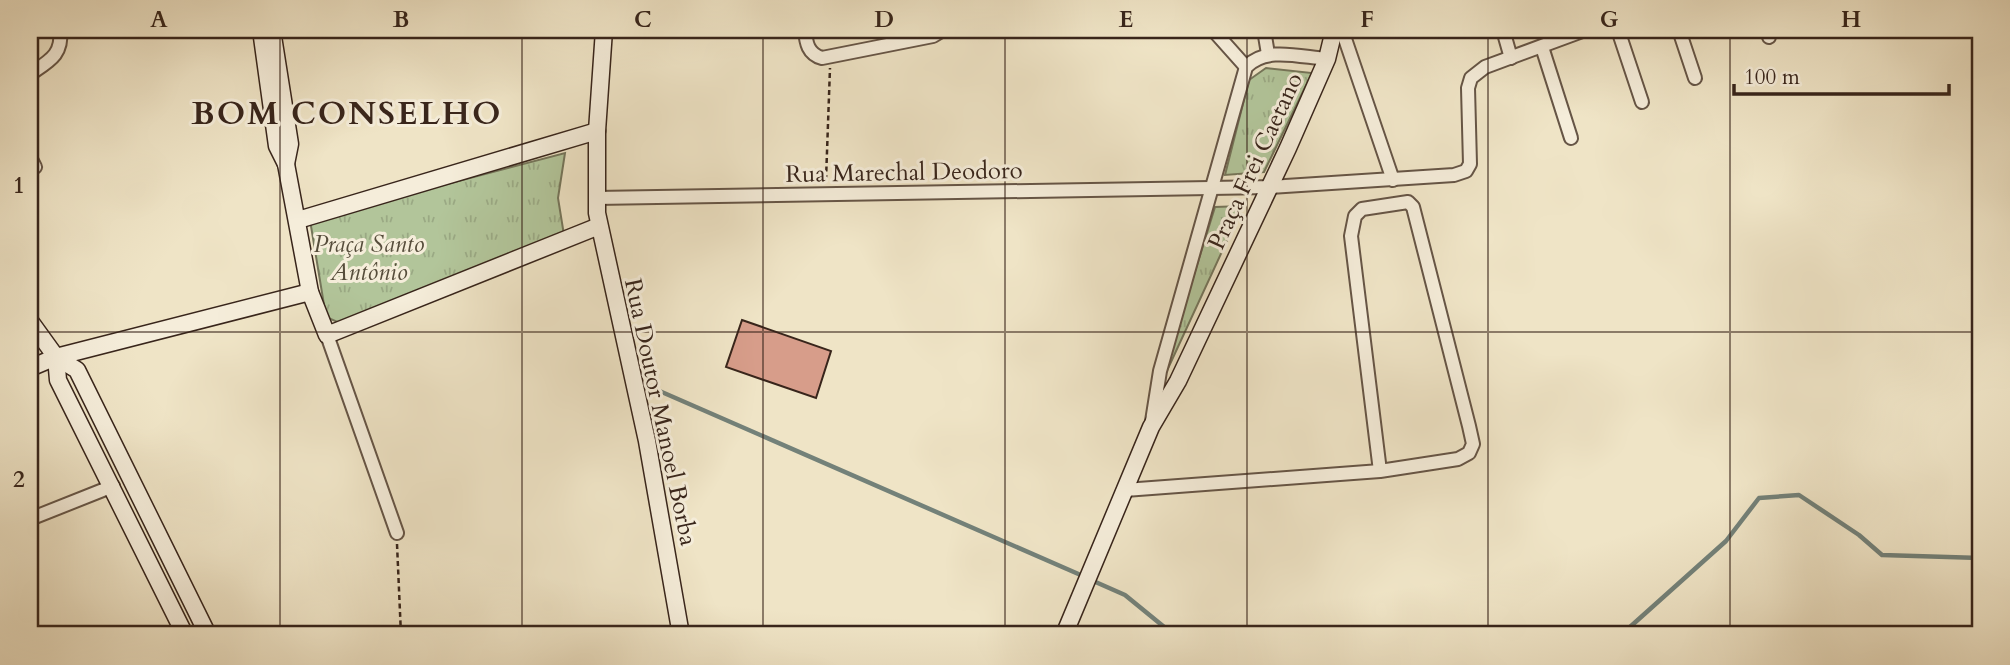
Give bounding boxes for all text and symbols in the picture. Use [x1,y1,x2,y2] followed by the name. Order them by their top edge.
[150,4,168,35] text: A
[393,4,409,35] text: B
[634,4,652,35] text: C
[874,4,894,35] text: D
[1119,4,1133,35] text: E
[1360,4,1374,35] text: F
[1600,4,1619,35] text: G
[1841,4,1861,35] text: H
[1734,52,1949,96] scale bar
[1744,63,1800,92] text: 100 m
[1200,67,1311,255] street label: Praça Frei Caetano
[192,92,502,136] district label: BOM CONSELHO
[785,154,1023,191] street label: Rua Marechal Deodoro
[13,170,25,201] text: 1
[314,228,424,289] park label: Praça Santo Antônio
[616,275,705,549] street label: Rua Doutor Manoel Borba
[13,464,25,495] text: 2

